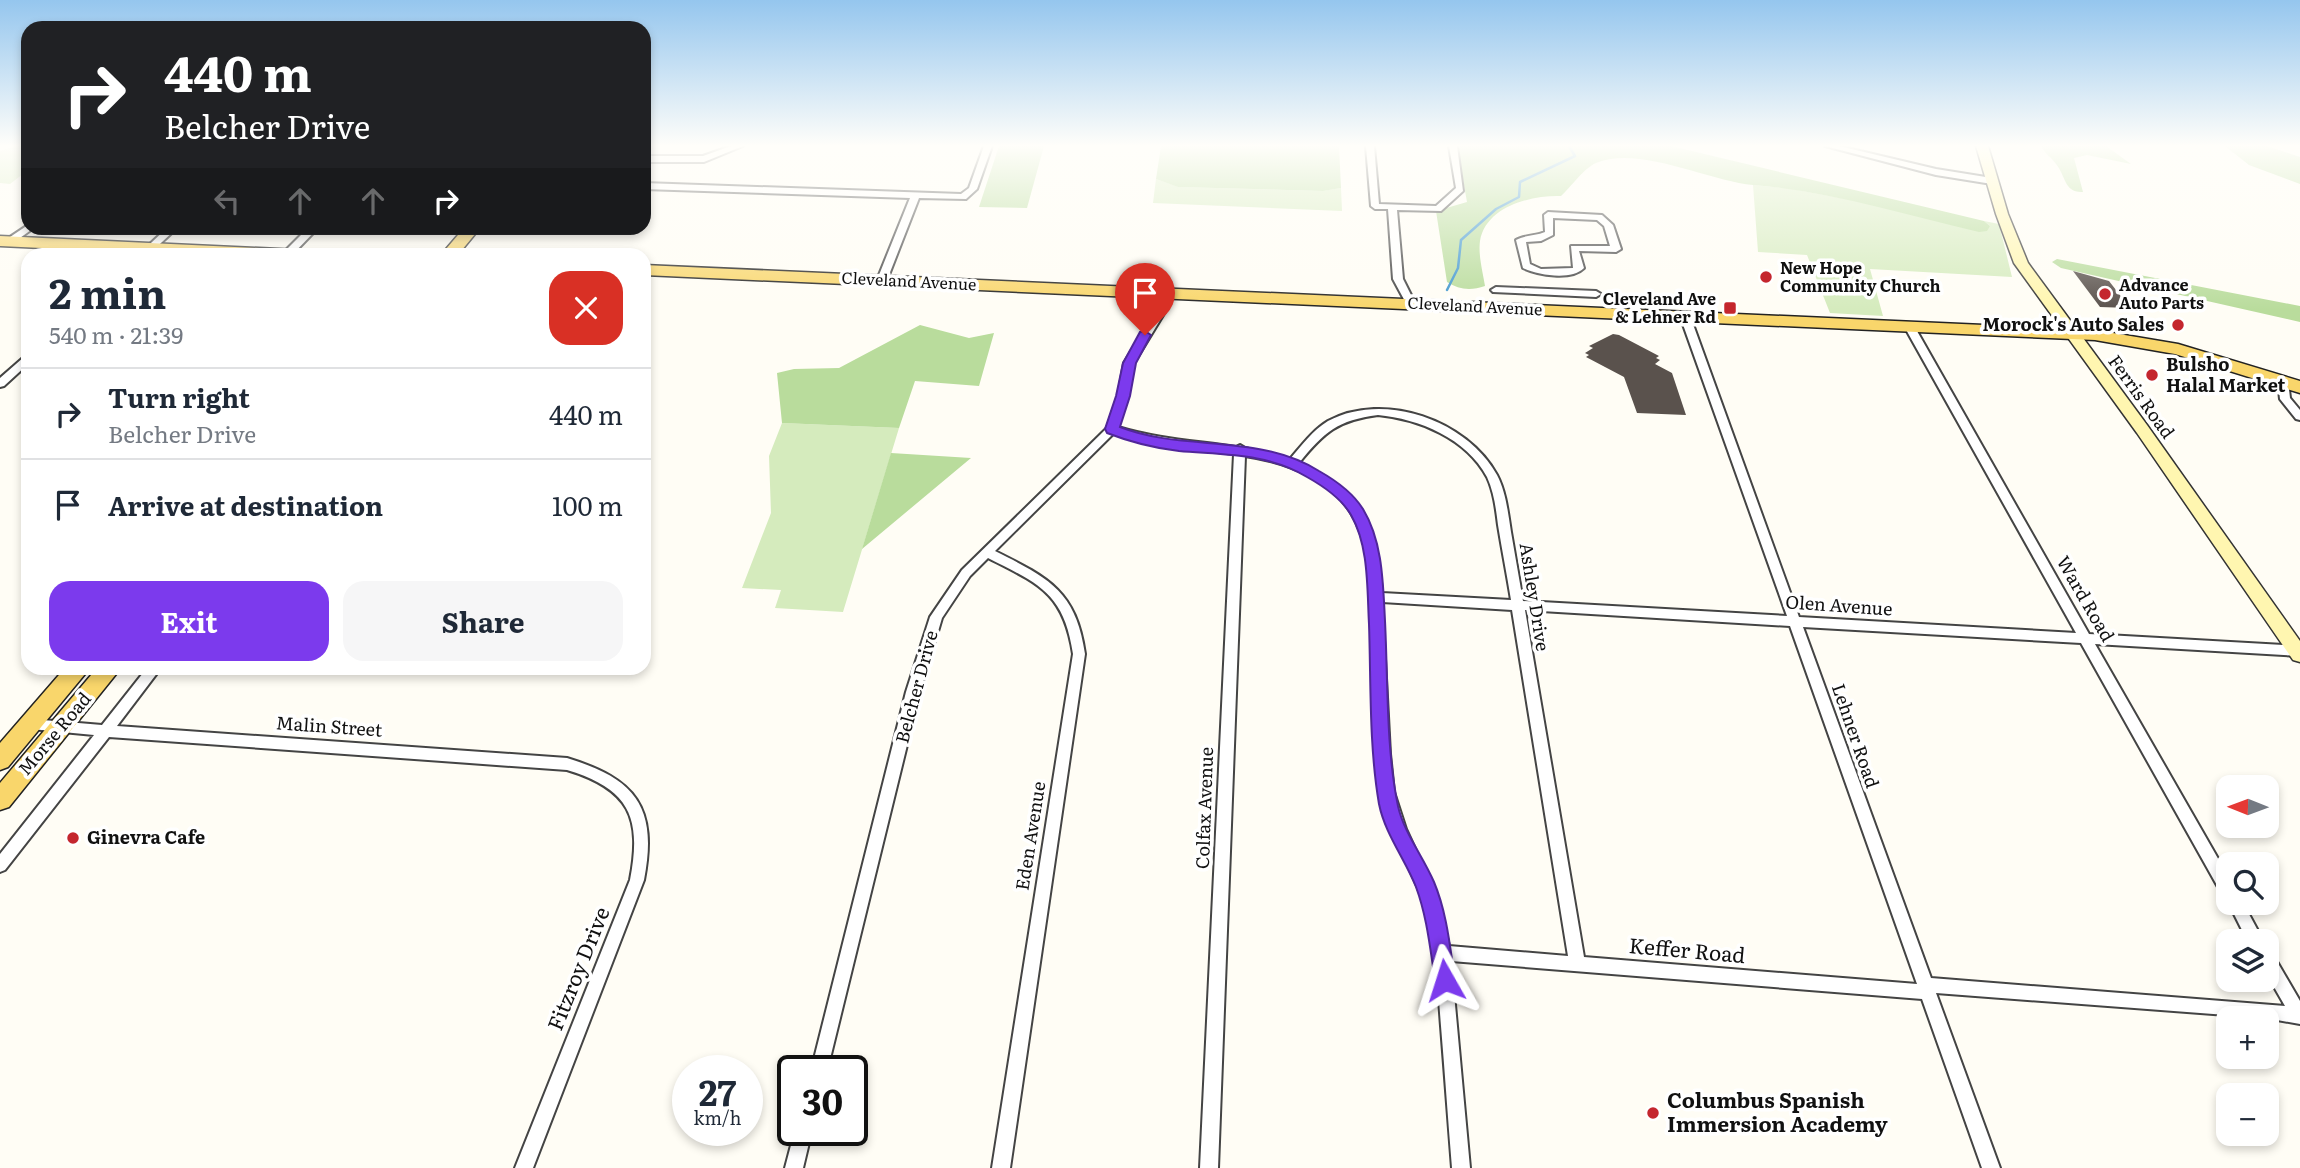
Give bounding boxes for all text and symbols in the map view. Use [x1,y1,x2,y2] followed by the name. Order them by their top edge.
[164,34,312,107] text: 440 m
[49,49,140,140] icon: right
[164,101,370,149] text: Belcher Drive
[208,182,246,220] icon: left
[281,182,319,220] icon: ahead
[354,182,392,220] icon: ahead
[427,182,465,220] icon: right
[1780,255,1941,297] place label: New Hope Community Church
[49,260,166,322] text: 2 min
[1115,263,1175,335] pin
[841,264,977,296] street label: Cleveland Avenue
[1758,269,1774,285] marker: New Hope Community Church
[549,271,623,345] button: close
[2119,272,2204,314] place label: Advance Auto Parts
[1126,274,1164,312] icon: arrive
[1603,286,1716,328] place label: Cleveland Ave & Lehner Rd
[2097,286,2113,302] marker: Advance Auto Parts
[1407,289,1543,321] street label: Cleveland Avenue
[1722,300,1738,316] marker: Cleveland Ave & Lehner Rd
[1982,310,2164,337] place label: Morock's Auto Sales
[49,317,183,351] text: 540 m · 21:39
[2170,317,2186,333] marker: Morock's Auto Sales
[2103,349,2182,444] street label: Ferris Road
[2166,350,2286,398] place label: Bulsho Halal Market
[2144,367,2160,383] marker: Bulsho Halal Market
[108,377,250,416] text: Turn right
[549,394,623,433] text: 440 m
[49,395,87,433] icon: right
[108,416,256,450] text: Belcher Drive
[108,485,383,524] text: Arrive at destination
[552,485,623,524] text: 100 m
[49,486,87,524] icon: arrive
[1514,541,1557,653] street label: Ashley Drive
[2051,550,2122,646] street label: Ward Road
[49,581,329,661] button: Exit
[343,581,623,661] button: Share
[1785,587,1894,622] street label: Olen Avenue
[887,627,944,746] street label: Belcher Drive
[1826,680,1887,791] street label: Lehner Road
[11,686,97,781] street label: Morse Road
[275,708,384,743] street label: Malin Street
[1188,746,1219,870] street label: Colfax Avenue
[2216,775,2278,838] north arrow
[2216,775,2279,1146] map controls
[1008,779,1051,892] street label: Eden Avenue
[87,823,205,850] place label: Ginevra Cafe
[65,830,81,846] marker: Ginevra Cafe
[2216,852,2279,915] button: search
[538,901,616,1035] street label: Fitzroy Drive
[1628,928,1747,969] street label: Keffer Road
[2216,929,2279,992] button: layers
[1408,943,1482,1017] position arrow
[2216,1006,2279,1069] button: +
[777,1055,868,1146] speed limit sign: 30
[699,1065,736,1117] text: 27
[1667,1083,1888,1138] place label: Columbus Spanish Immersion Academy
[2216,1083,2279,1146] button: −
[694,1104,741,1131] text: km/h
[1645,1105,1661,1121] marker: Columbus Spanish Immersion Academy

